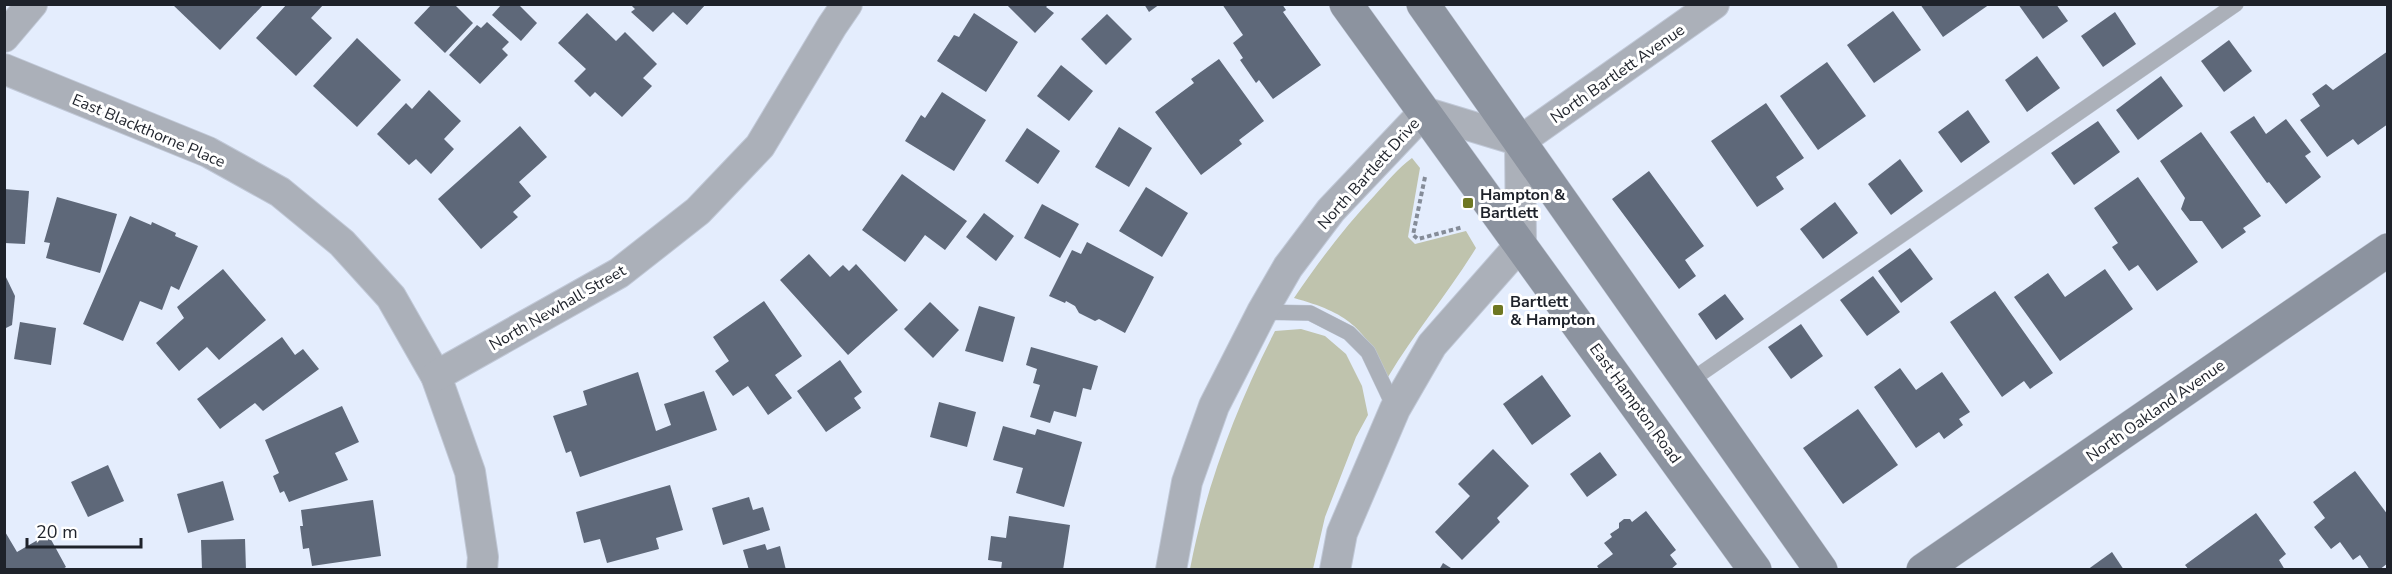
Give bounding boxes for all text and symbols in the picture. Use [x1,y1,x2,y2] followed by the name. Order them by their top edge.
[1546,19,1689,129] street label: North Bartlett Avenue
[69,89,229,173] street label: East Blackthorne Place
[1313,113,1425,234] street label: North Bartlett Drive
[1480,184,1566,224] place label: Hampton & Bartlett
[1461,196,1475,210] marker: Hampton & Bartlett
[485,260,630,356] street label: North Newhall Street
[1510,291,1595,331] place label: Bartlett & Hampton
[1491,303,1505,317] marker: Bartlett & Hampton
[1584,339,1686,468] street label: East Hampton Road
[2082,355,2229,467] street label: North Oakland Avenue
[27,511,141,549] scale bar
[36,520,78,544] text: 20 m

